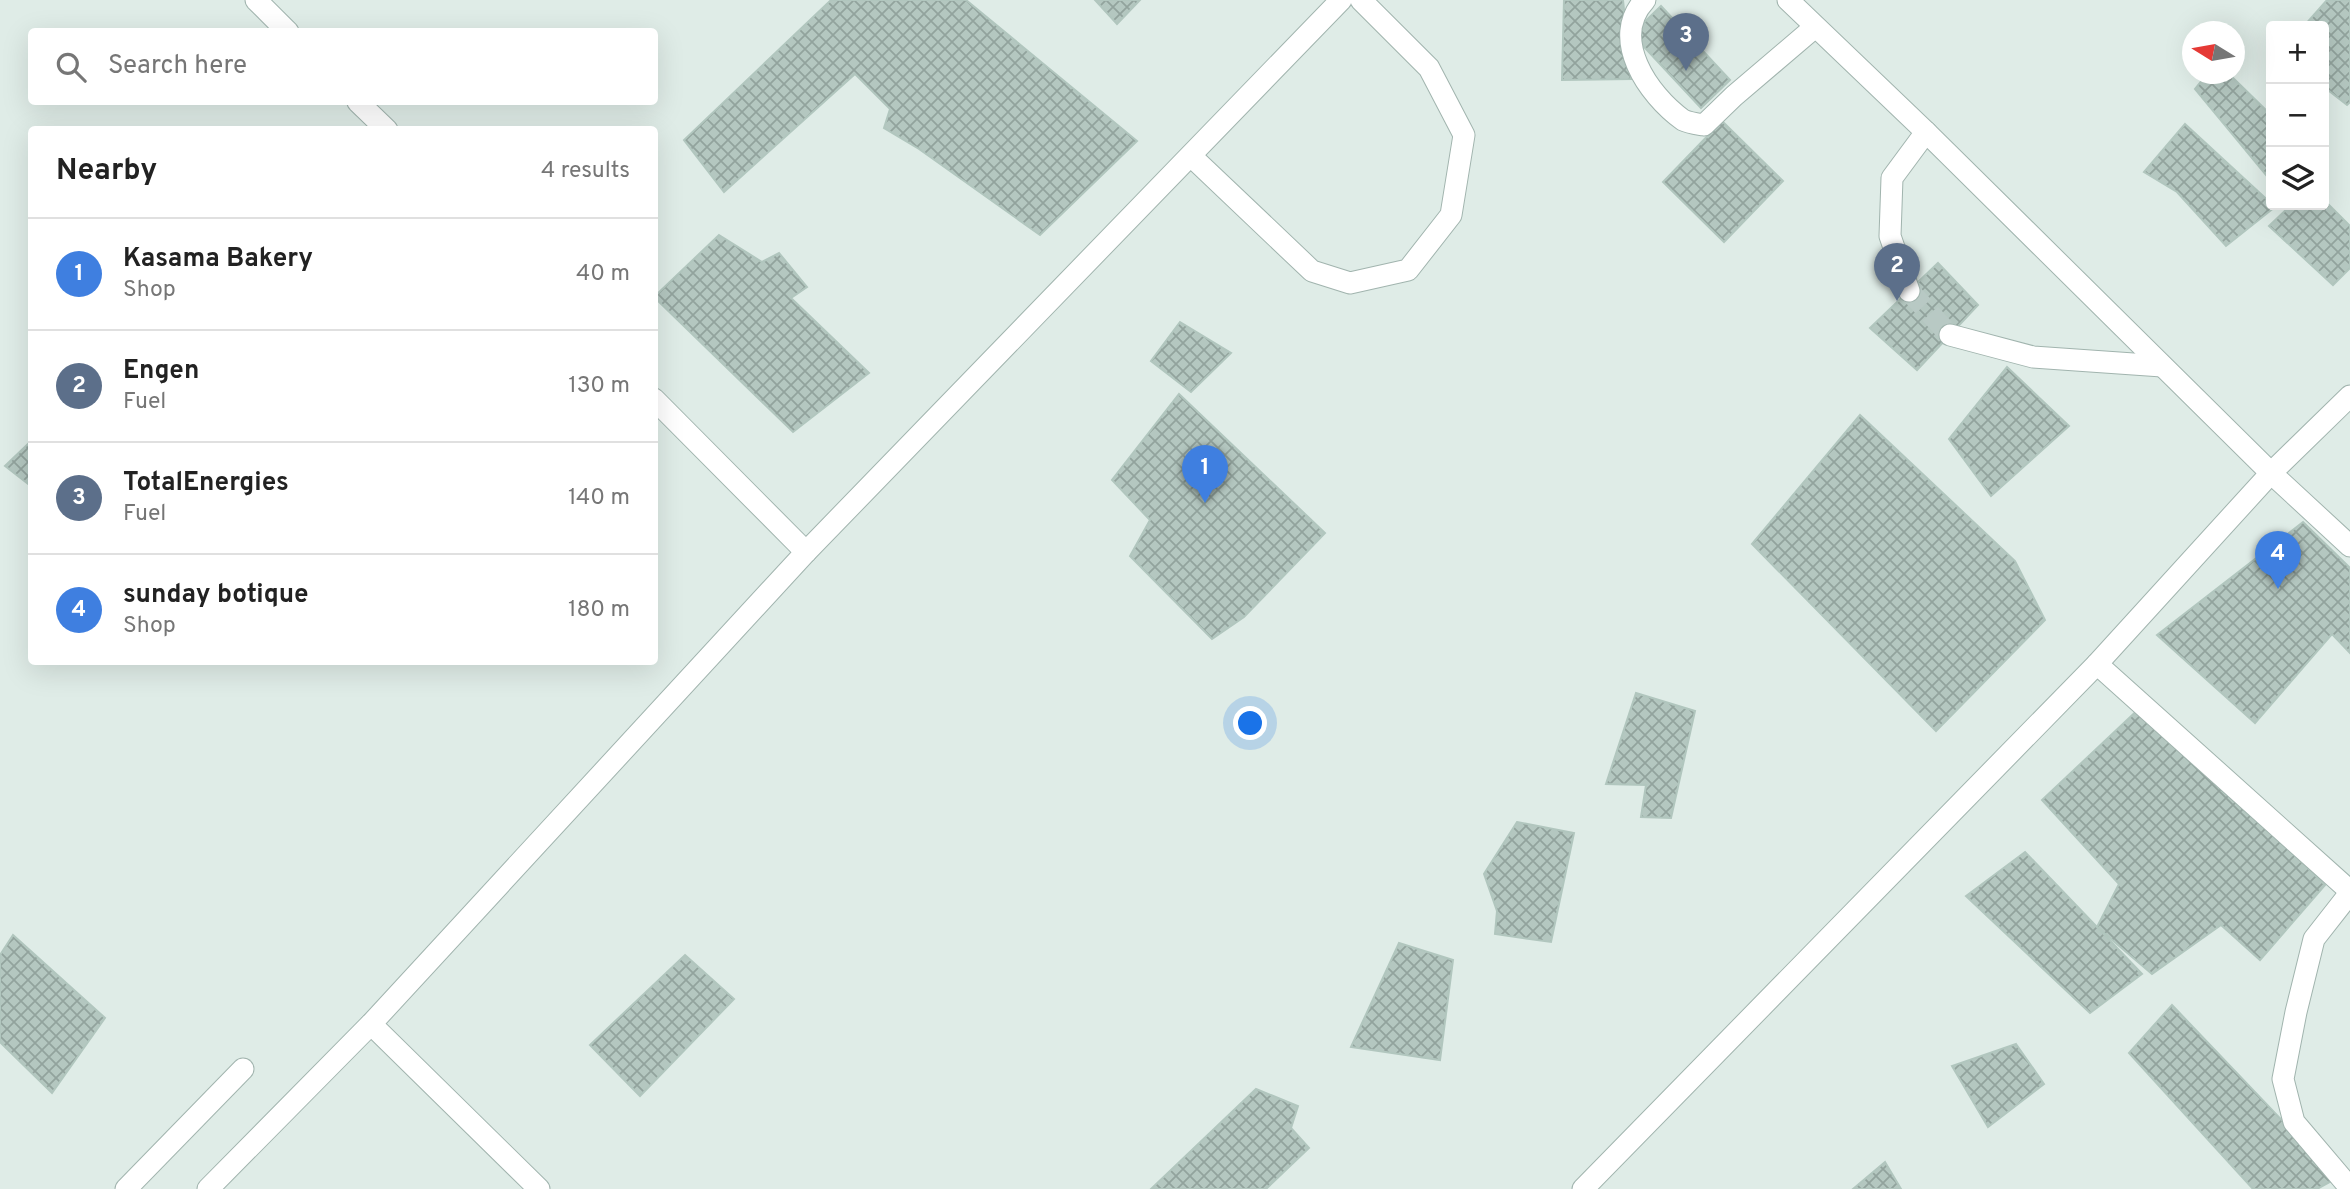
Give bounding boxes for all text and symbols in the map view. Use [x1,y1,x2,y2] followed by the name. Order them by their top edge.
[1663,13,1709,71] pin: 3
[2182,21,2245,84] north arrow
[2266,21,2329,210] map controls
[2266,21,2329,84] button: +
[28,28,658,105] search box
[52,48,90,86] icon: search
[108,50,247,83] text: Search here
[2266,84,2329,147] button: −
[2266,147,2329,210] button: layers
[56,153,157,190] text: Nearby
[541,157,630,186] text: 4 results
[123,243,313,276] text: Kasama Bakery
[1874,243,1920,301] pin: 2
[74,260,84,289] text: 1
[576,260,630,289] text: 40 m
[123,276,176,305] text: Shop
[123,355,199,388] text: Engen
[72,372,86,401] text: 2
[568,372,630,401] text: 130 m
[123,388,166,417] text: Fuel
[1182,445,1228,503] pin: 1
[123,467,289,500] text: TotalEnergies
[72,484,86,513] text: 3
[568,484,630,513] text: 140 m
[123,500,166,529] text: Fuel
[2255,531,2301,589] pin: 4
[123,579,308,612] text: sunday botique
[72,596,86,625] text: 4
[568,596,630,625] text: 180 m
[123,612,176,641] text: Shop
[1233,706,1267,740] your location

